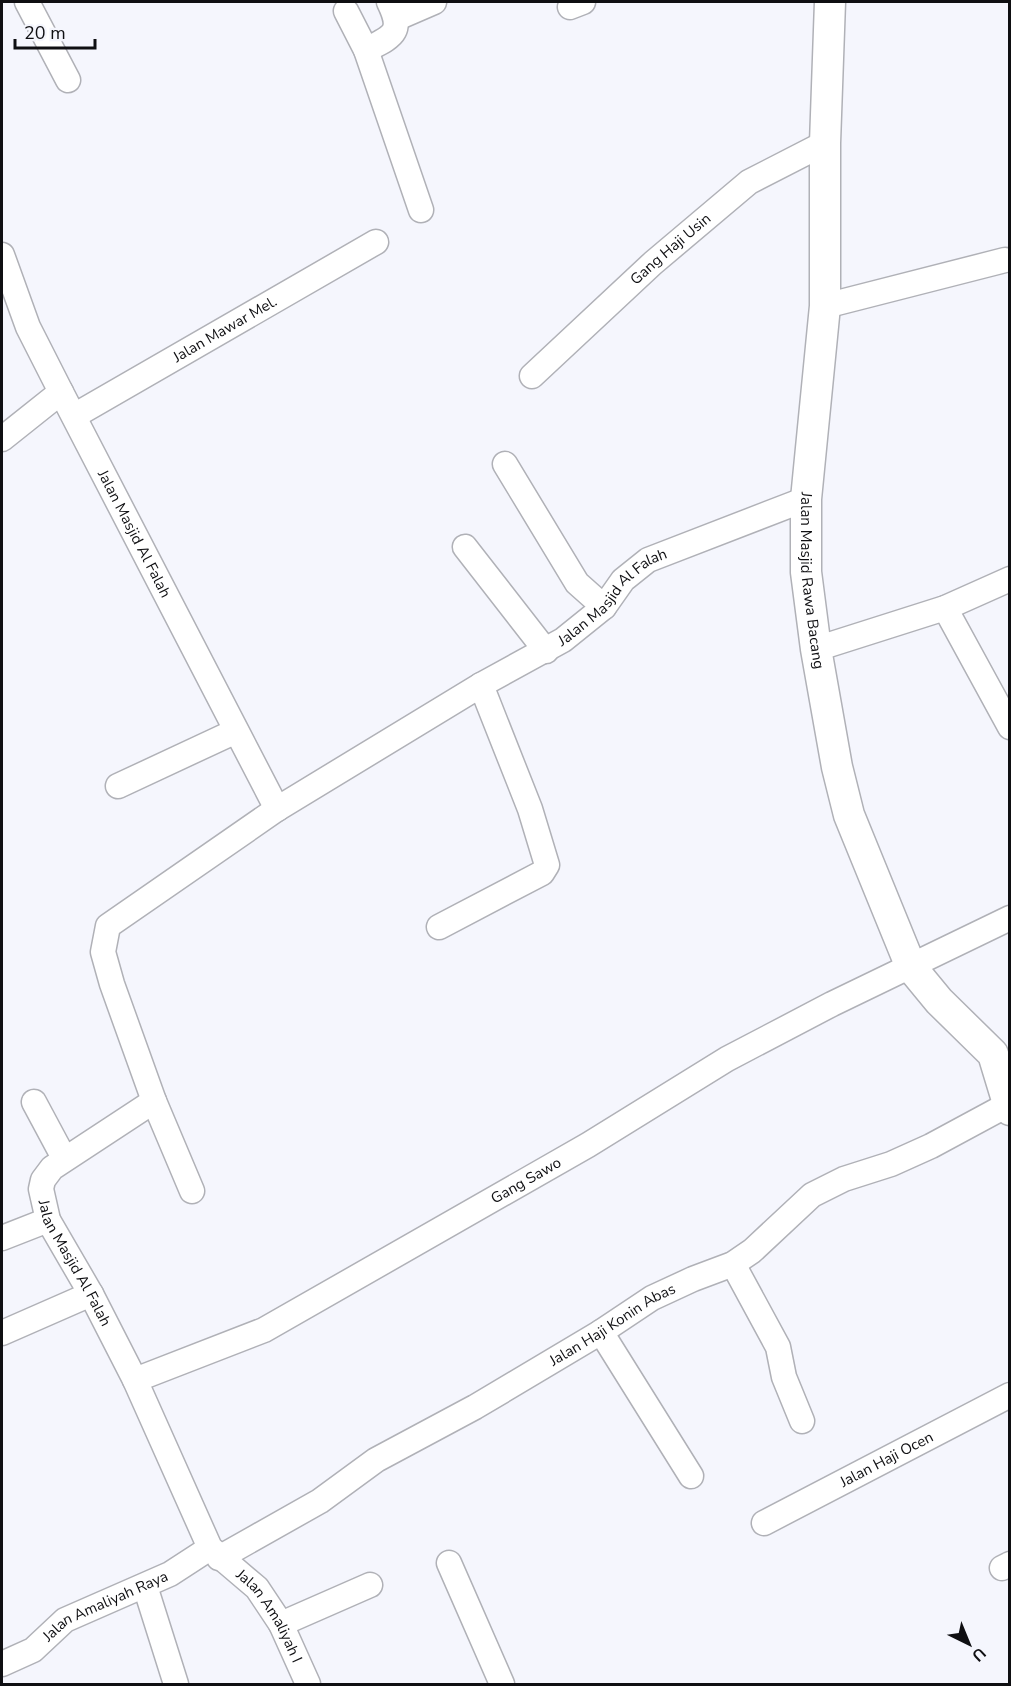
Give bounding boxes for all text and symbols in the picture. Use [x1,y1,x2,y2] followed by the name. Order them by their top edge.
[15,12,94,50] scale bar
[24,21,66,45] text: 20 m
[626,208,715,289] street label: Gang Haji Usin
[168,291,280,367] street label: Jalan Mawar Mel.
[93,465,176,601] street label: Jalan Masjid Al Falah
[796,490,829,671] street label: Jalan Masjid Rawa Bacang
[554,544,670,651] street label: Jalan Masjid Al Falah
[487,1152,565,1208] street label: Gang Sawo
[33,1197,116,1330] street label: Jalan Masjid Al Falah
[545,1279,679,1371] street label: Jalan Haji Konin Abas
[835,1427,937,1492] street label: Jalan Haji Ocen
[231,1564,307,1666] street label: Jalan Amaliyah I
[38,1566,171,1647] street label: Jalan Amaliyah Raya
[939,1614,999,1674] north arrow
[967,1642,990,1666] text: U

